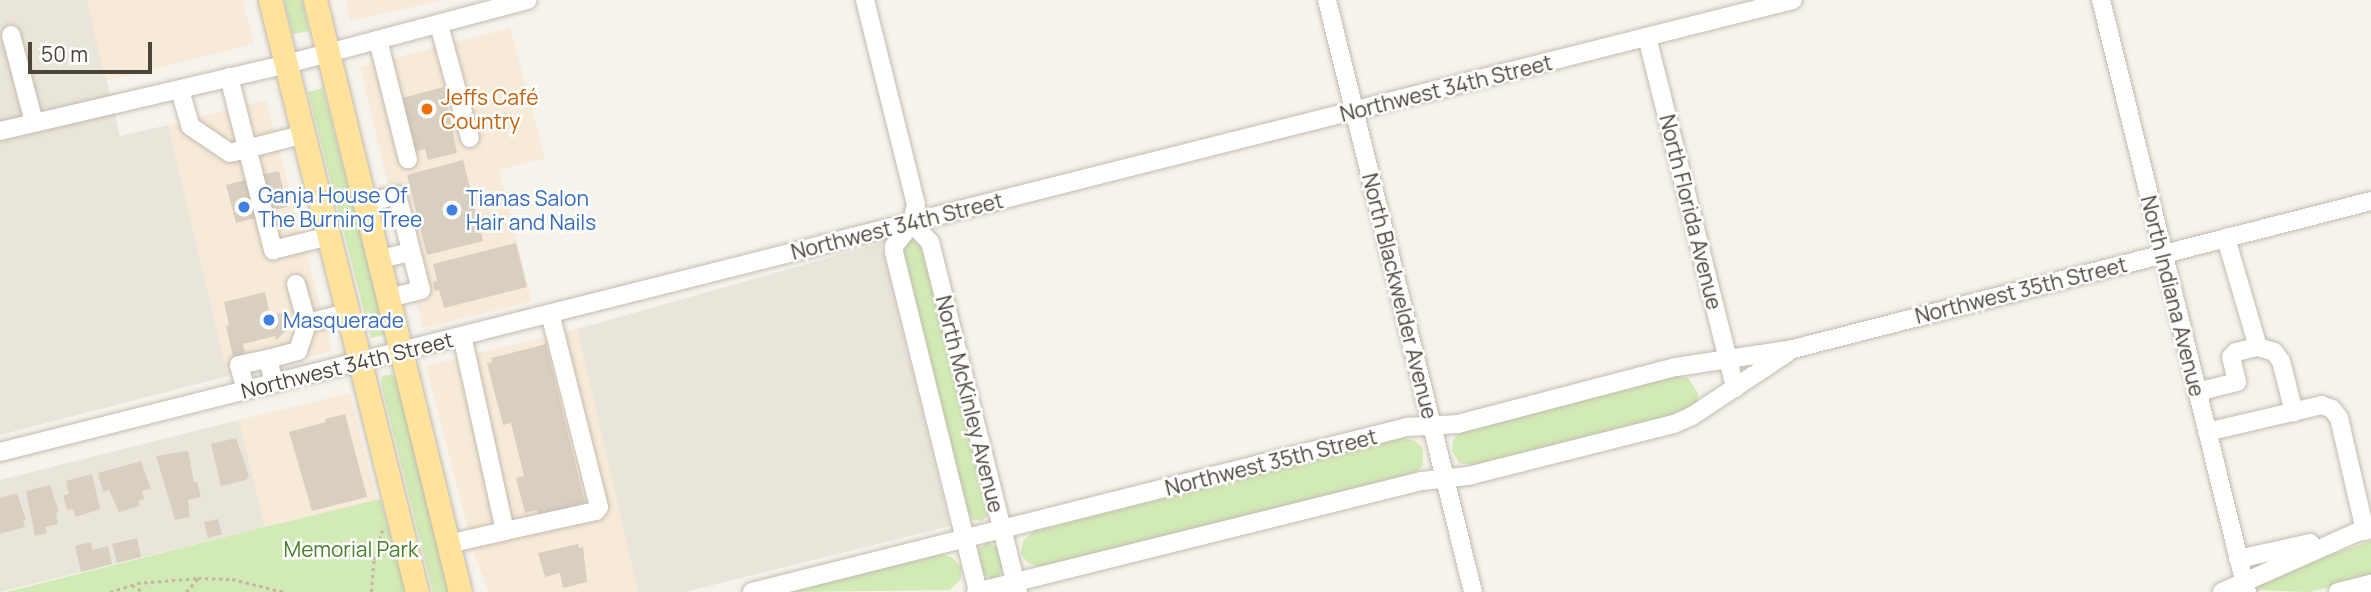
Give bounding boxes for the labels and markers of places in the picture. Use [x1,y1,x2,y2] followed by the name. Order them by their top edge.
[441,84,539,134] place label: Jeffs Café Country
[419,101,435,117] marker: Jeffs Café Country
[258,182,422,232] place label: Ganja House Of The Burning Tree
[466,185,596,235] place label: Tianas Salon Hair and Nails
[236,199,252,215] marker: Ganja House Of The Burning Tree
[444,202,460,218] marker: Tianas Salon Hair and Nails
[283,307,404,333] place label: Masquerade
[261,312,277,328] marker: Masquerade

